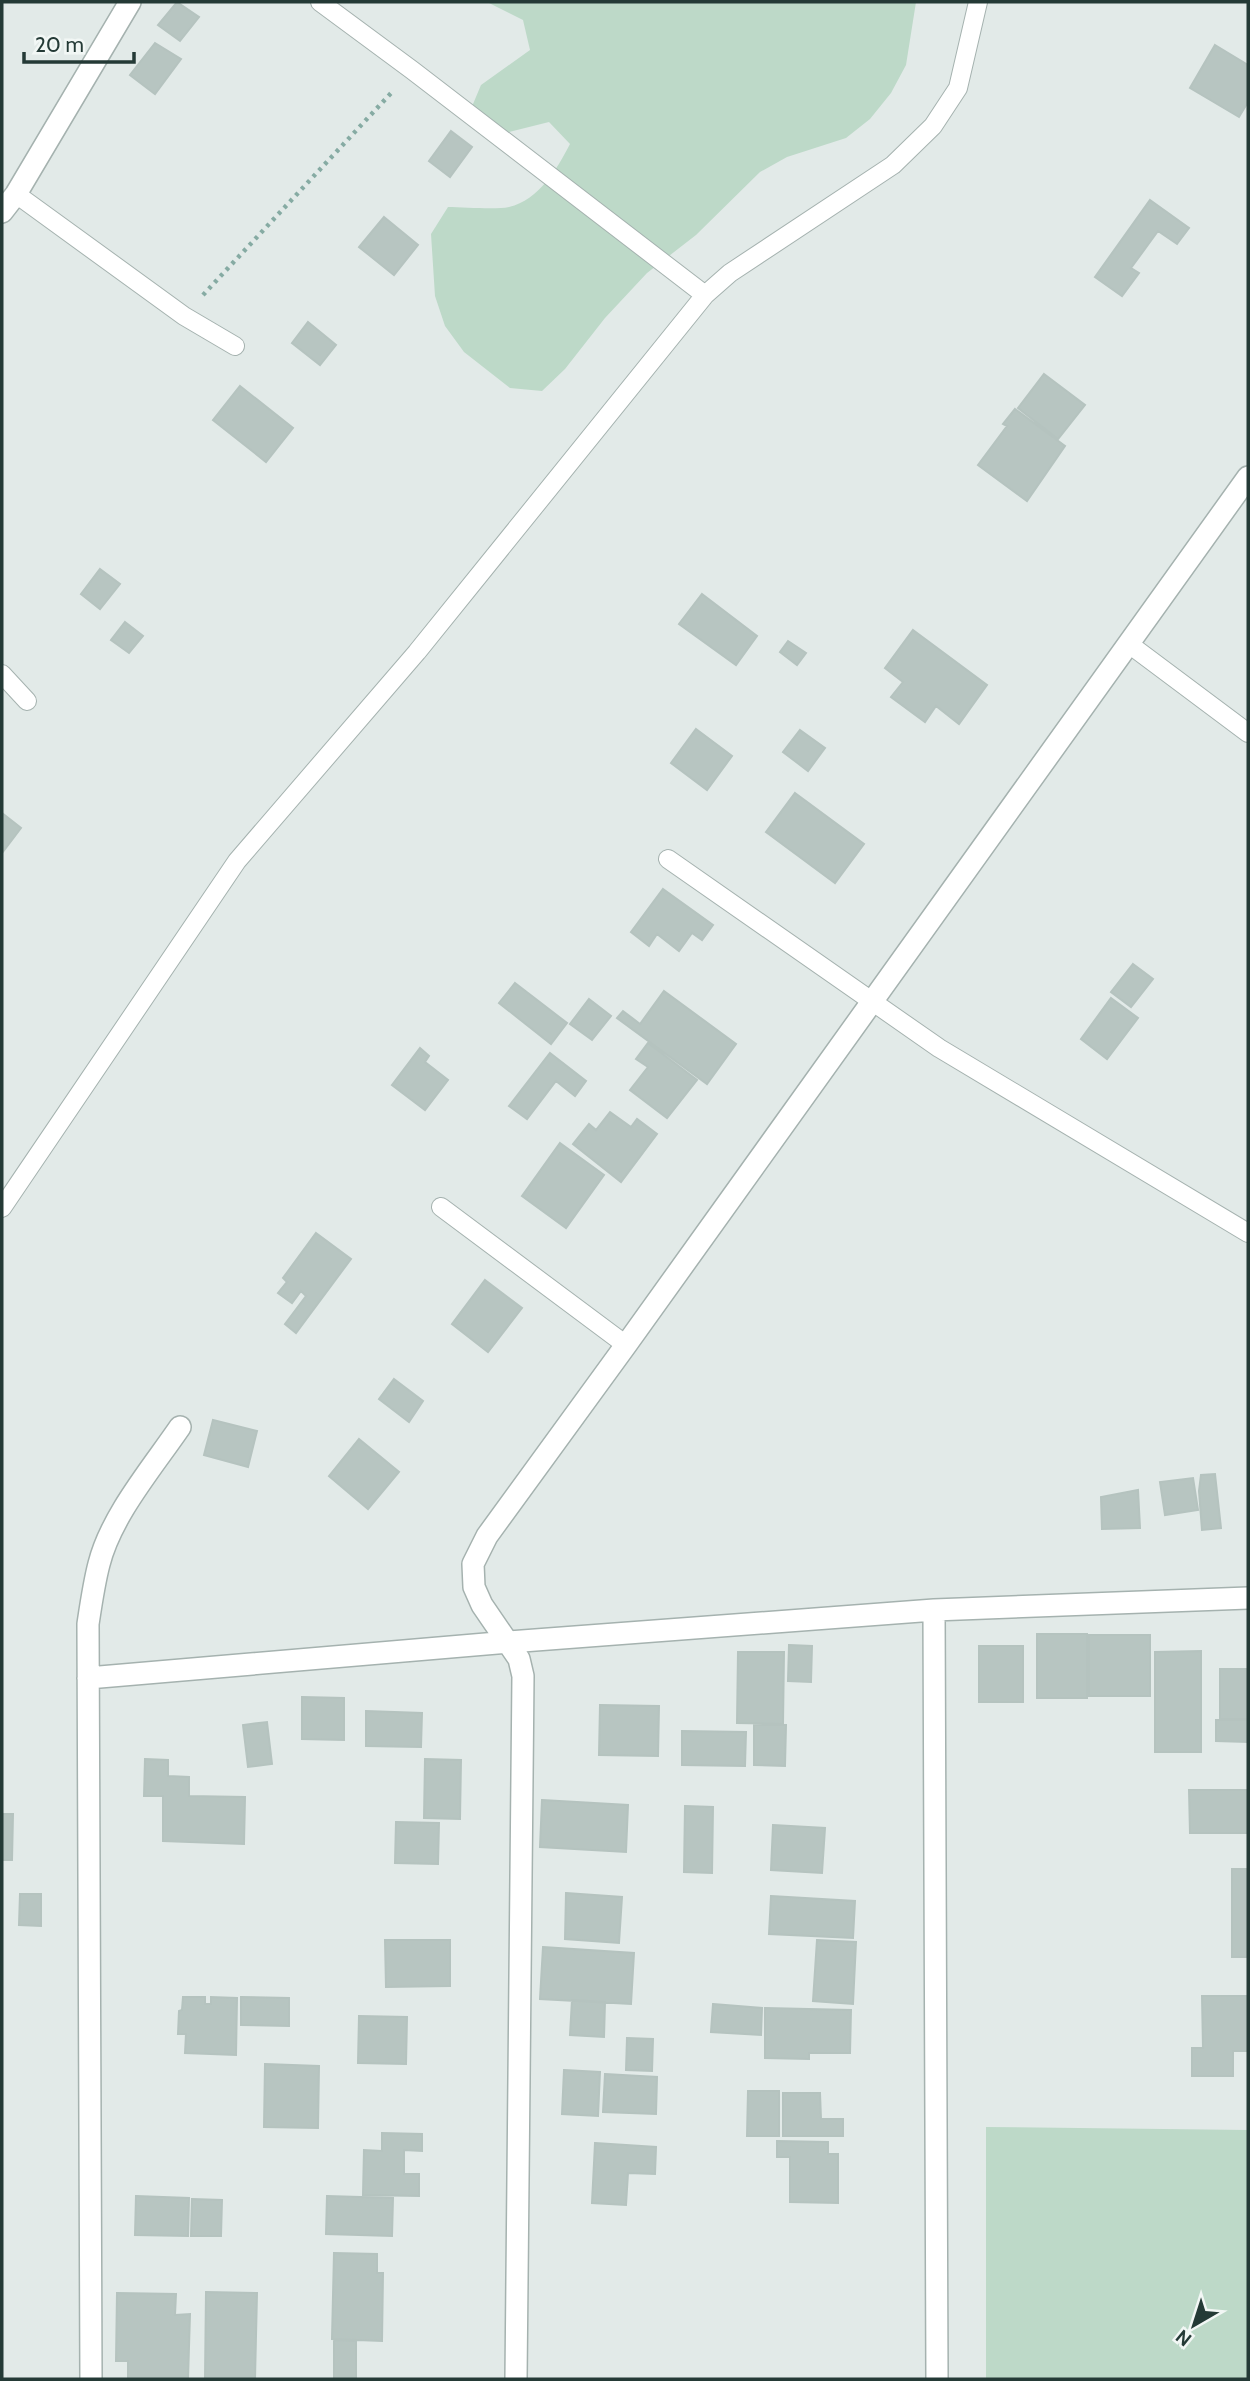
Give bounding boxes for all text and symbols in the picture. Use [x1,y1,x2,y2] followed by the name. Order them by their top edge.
[24,21,135,65] scale bar
[35,32,84,57] text: 20 m
[1159,2290,1229,2360] north arrow
[1171,2325,1196,2351] text: N

